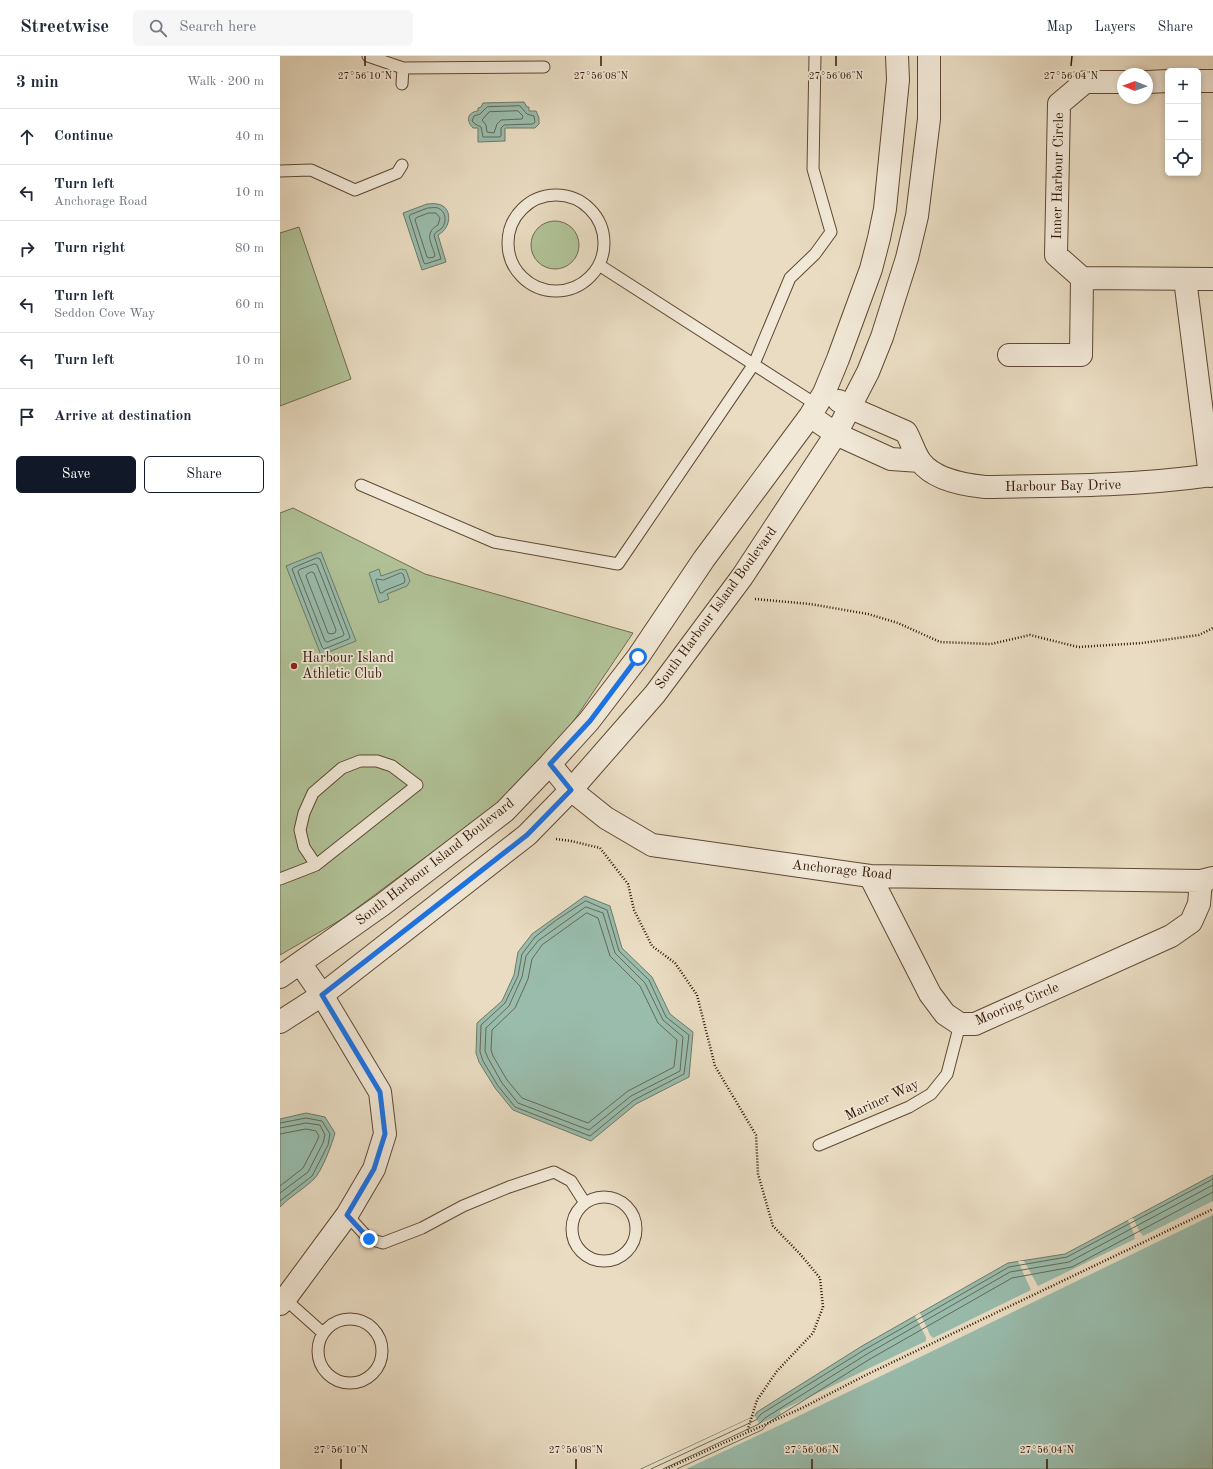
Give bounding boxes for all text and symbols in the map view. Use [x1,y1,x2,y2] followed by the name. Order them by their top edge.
[133,10,413,46] search box
[147,17,169,39] icon: search
[20,18,109,37] text: Streetwise
[179,20,256,35] text: Search here
[1047,20,1073,34] text: Map
[1095,20,1136,34] text: Layers
[1158,20,1193,34] text: Share
[1117,68,1153,104] north arrow
[1165,68,1201,176] map controls
[1165,68,1201,104] button: +
[338,71,393,81] text: 27°56'10"N
[574,71,629,81] text: 27°56'08"N
[809,71,864,81] text: 27°56'06"N
[1044,71,1099,81] text: 27°56'04"N
[16,74,59,91] text: 3 min
[187,75,264,88] text: Walk · 200 m
[1165,104,1201,140] button: −
[1050,112,1066,240] street label: Inner Harbour Circle
[16,126,38,148] icon: ahead
[54,129,113,144] text: Continue
[235,130,264,143] text: 40 m
[1165,140,1201,176] button: locate
[54,177,114,192] text: Turn left
[16,182,38,204] icon: left
[235,186,264,199] text: 10 m
[54,195,148,208] text: Anchorage Road
[16,238,38,260] icon: right
[54,241,125,256] text: Turn right
[235,242,264,255] text: 80 m
[54,289,114,304] text: Turn left
[16,294,38,316] icon: left
[235,298,264,311] text: 60 m
[54,307,155,320] text: Seddon Cove Way
[16,350,38,372] icon: left
[54,353,114,368] text: Turn left
[235,354,264,367] text: 10 m
[16,406,38,428] icon: arrive
[54,409,192,424] text: Arrive at destination
[16,456,136,493] button: Save
[144,456,264,493] button: Share
[1005,478,1121,494] street label: Harbour Bay Drive
[652,524,780,692] street label: South Harbour Island Boulevard
[629,648,647,666] route start
[302,651,394,681] place label: Harbour Island Athletic Club
[289,661,299,671] marker: Harbour Island Athletic Club
[353,796,517,928] street label: South Harbour Island Boulevard
[791,858,893,882] street label: Anchorage Road
[973,980,1061,1028] street label: Mooring Circle
[843,1077,922,1123] street label: Mariner Way
[360,1230,378,1248] route end
[314,1445,369,1455] text: 27°56'10"N
[549,1445,604,1455] text: 27°56'08"N
[785,1445,840,1455] text: 27°56'06"N
[1020,1445,1075,1455] text: 27°56'04"N

